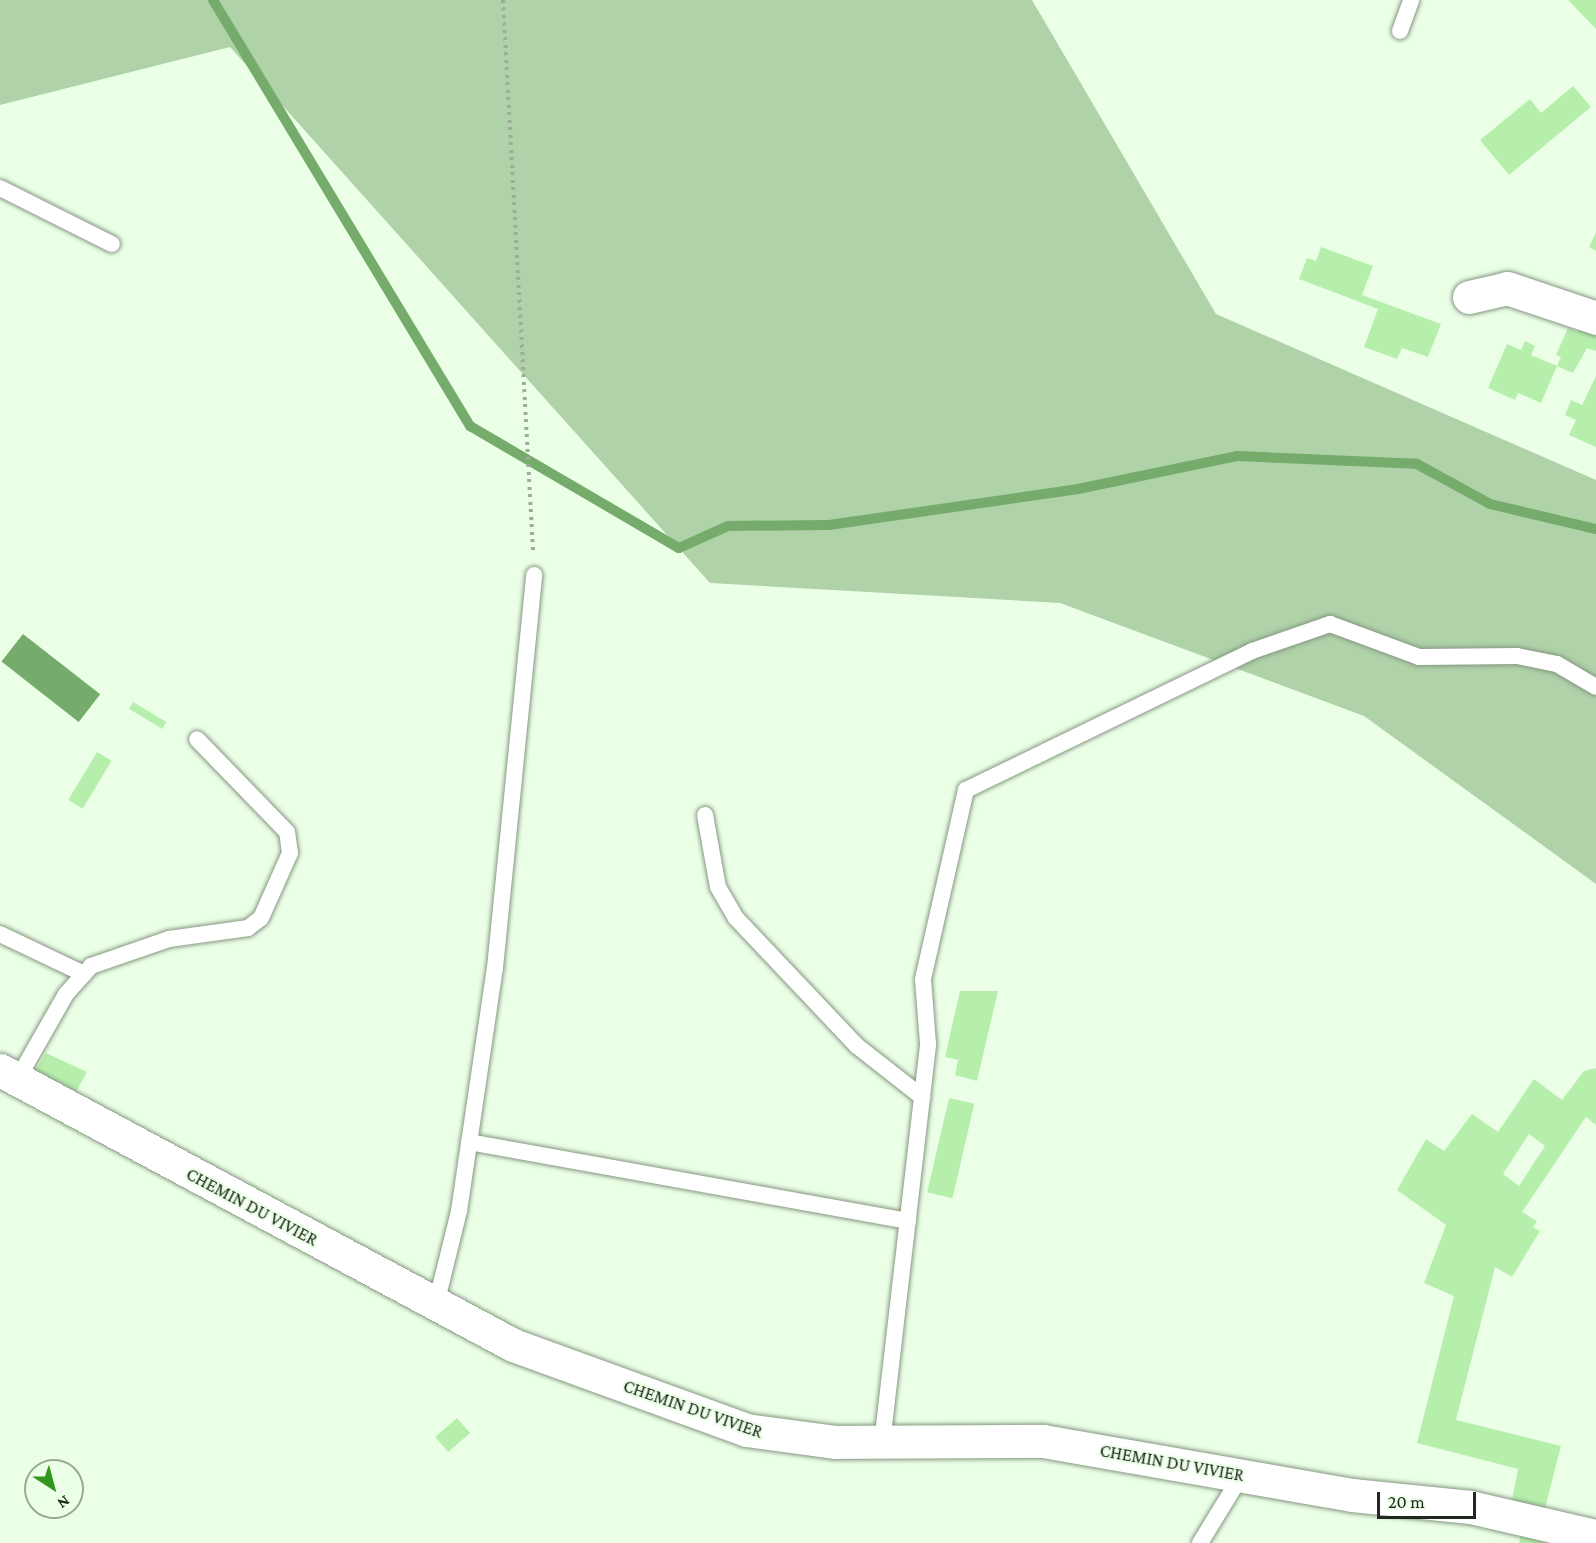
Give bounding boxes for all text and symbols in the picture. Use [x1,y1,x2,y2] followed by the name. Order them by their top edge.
[182,1163,322,1251] street label: CHEMIN DU VIVIER
[620,1375,766,1443] street label: CHEMIN DU VIVIER
[1098,1440,1246,1486] street label: CHEMIN DU VIVIER
[24,1459,84,1519] north arrow
[1380,1480,1479,1518] scale bar
[54,1492,73,1512] text: N
[1388,1492,1425,1512] text: 20 m

